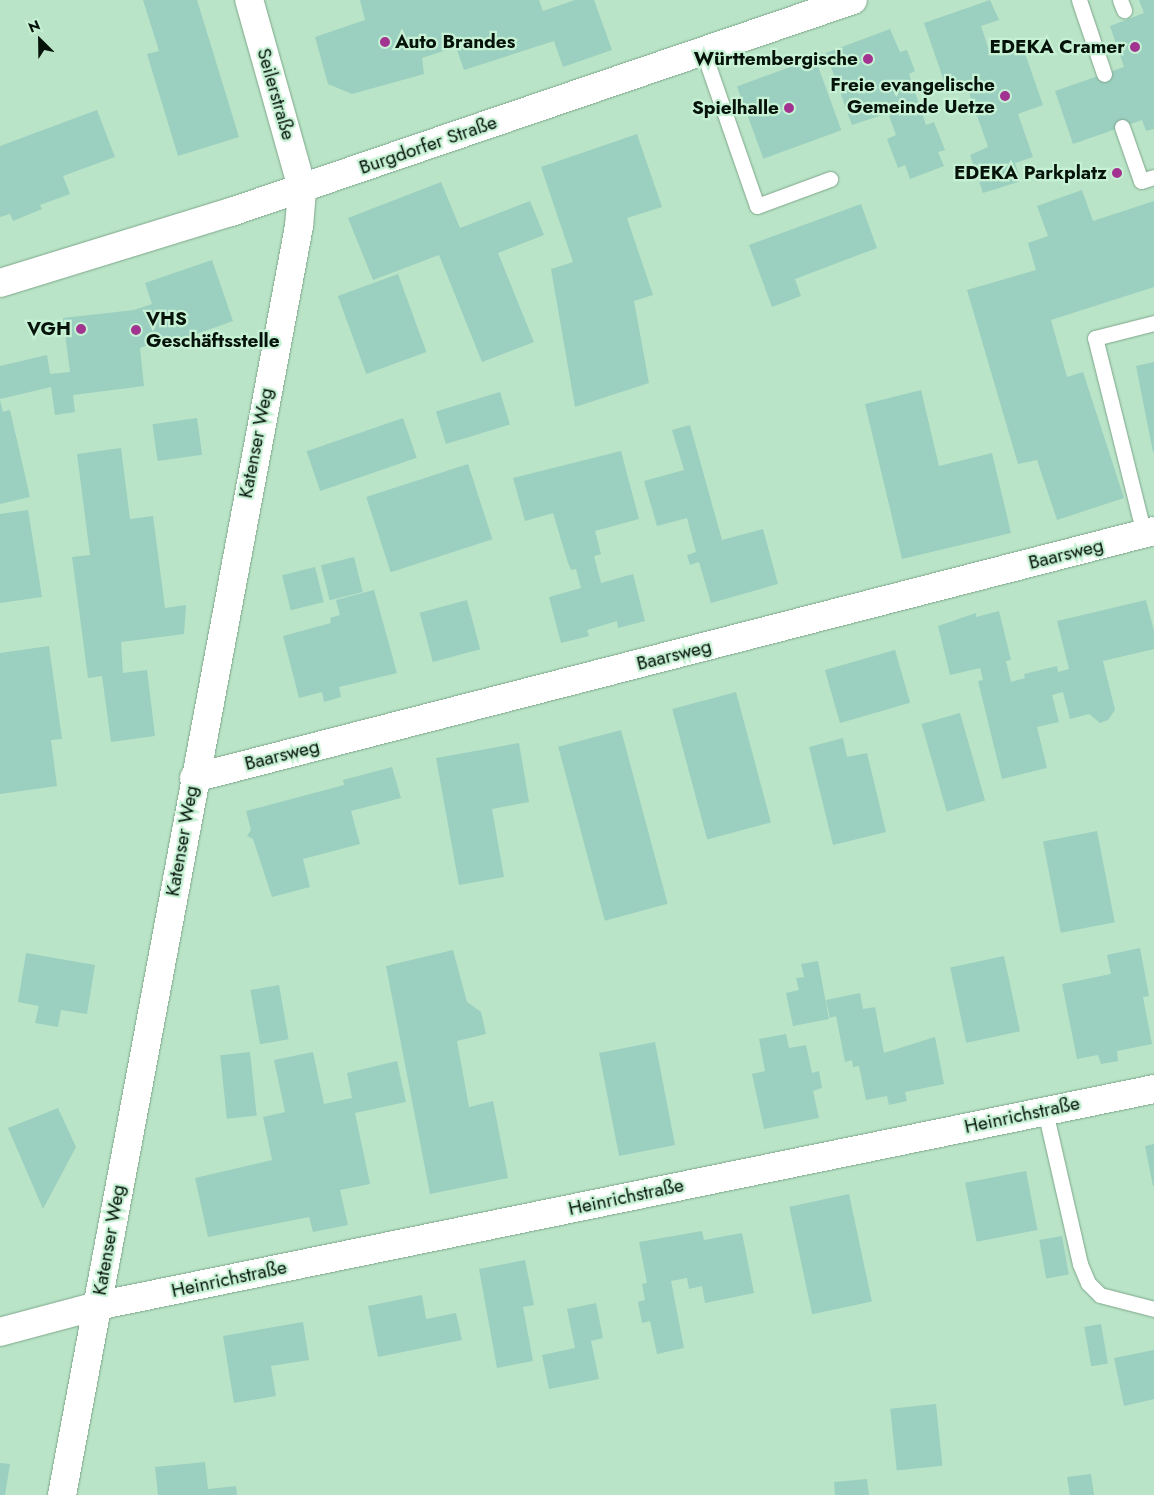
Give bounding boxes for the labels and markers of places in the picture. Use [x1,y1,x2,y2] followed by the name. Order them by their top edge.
[395,31,515,53] place label: Auto Brandes
[379,36,391,48] marker: Auto Brandes
[990,36,1125,58] place label: EDEKA Cramer
[1129,41,1141,53] marker: EDEKA Cramer
[694,48,858,70] place label: Württembergische
[862,53,874,65] marker: Württembergische
[830,74,995,118] place label: Freie evangelische Gemeinde Uetze
[999,90,1011,102] marker: Freie evangelische Gemeinde Uetze
[692,97,779,119] place label: Spielhalle
[783,102,795,114] marker: Spielhalle
[954,162,1107,184] place label: EDEKA Parkplatz
[1111,167,1123,179] marker: EDEKA Parkplatz
[146,308,280,352] place label: VHS Geschäftsstelle
[27,318,71,340] place label: VGH
[75,323,87,335] marker: VGH
[130,324,142,336] marker: VHS Geschäftsstelle

